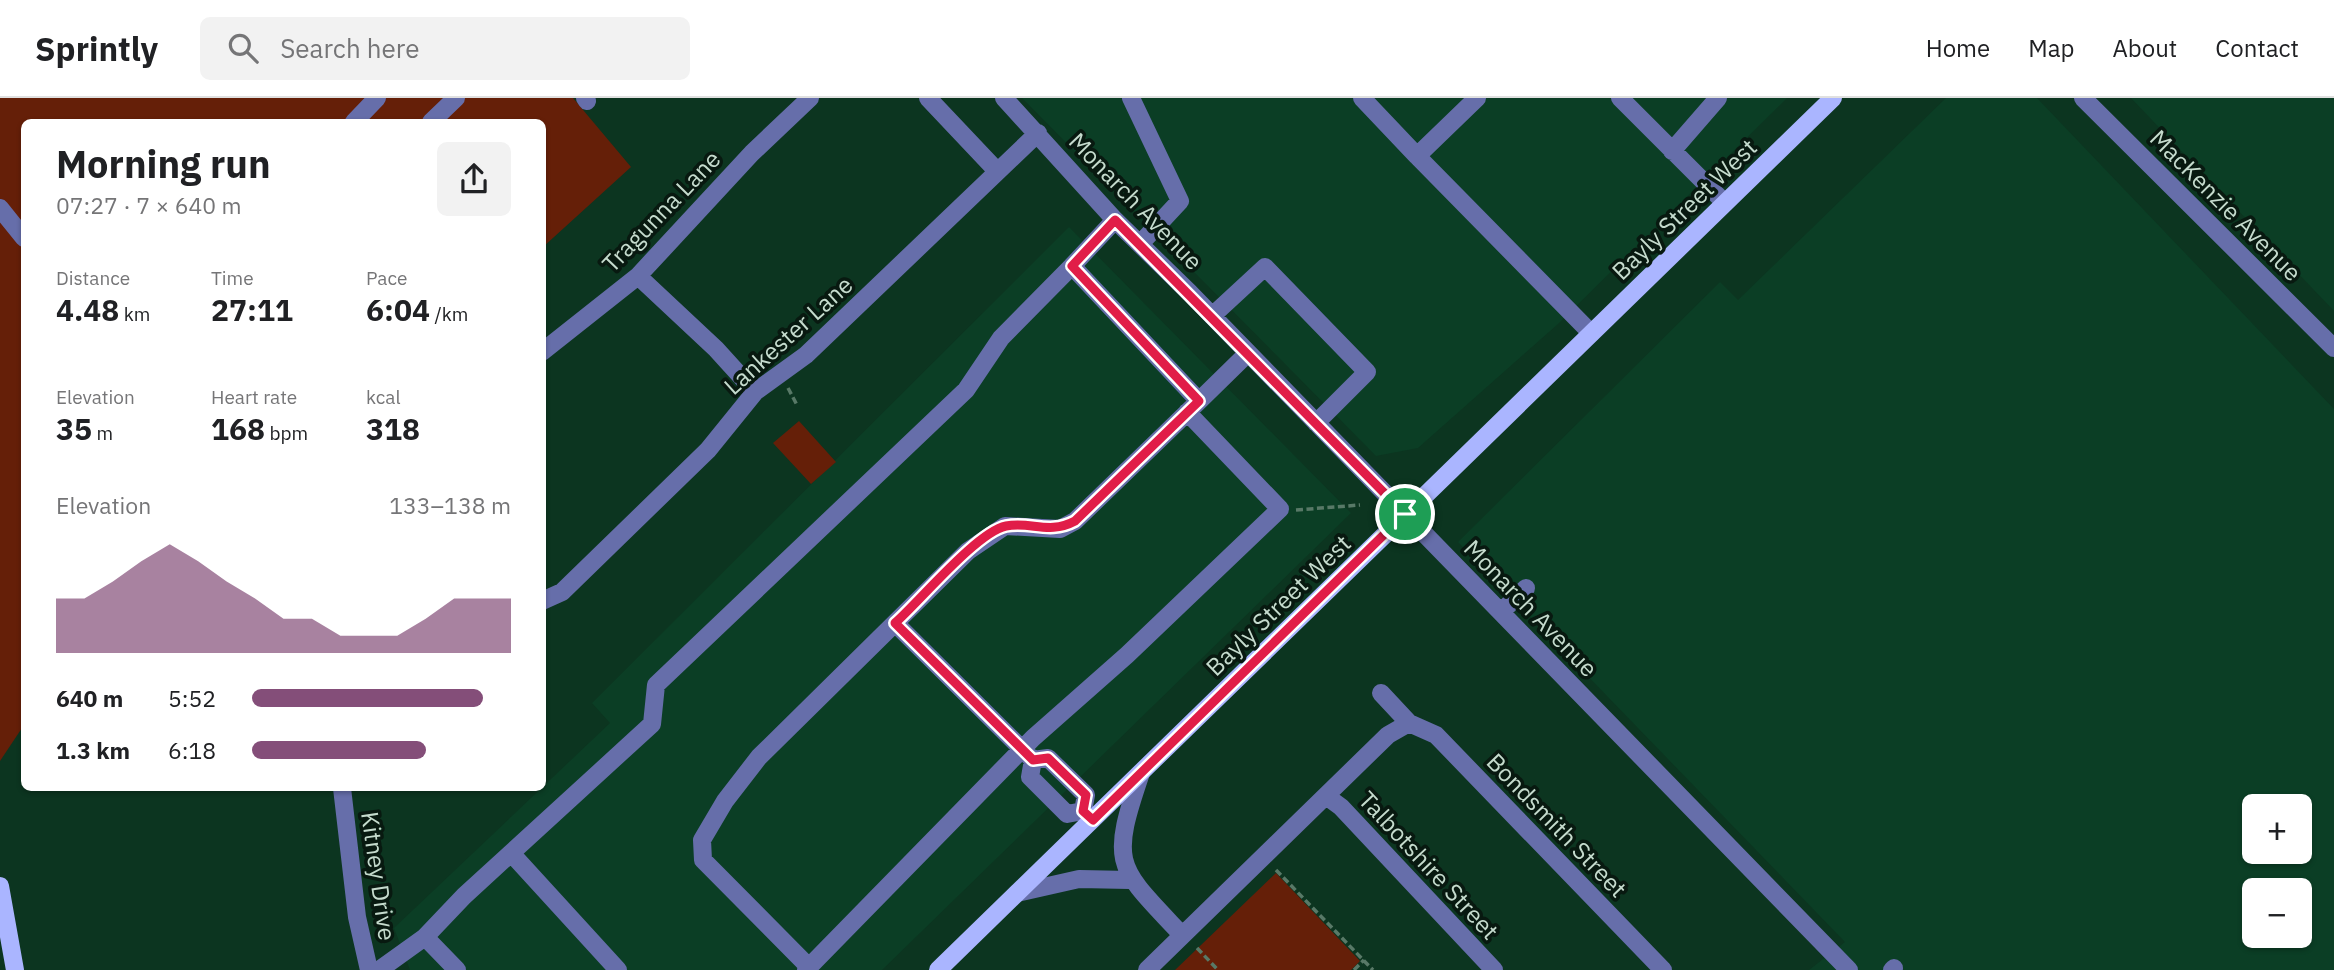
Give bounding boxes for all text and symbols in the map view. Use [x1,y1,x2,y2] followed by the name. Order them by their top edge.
[200,17,690,80] search box
[35,27,158,70] text: Sprintly
[224,29,262,67] icon: search
[280,31,420,65] text: Search here
[1926,32,1990,64] text: Home
[2028,32,2074,64] text: Map
[2112,32,2177,64] text: About
[2215,32,2299,64] text: Contact
[2143,122,2309,288] street label: MacKenzie Avenue
[1062,125,1210,277] street label: Monarch Avenue
[1605,132,1763,286] street label: Bayly Street West
[56,139,271,188] text: Morning run
[437,142,511,216] button: share
[595,143,727,279] street label: Tragunna Lane
[56,190,242,220] text: 07:27 · 7 × 640 m
[56,266,130,290] text: Distance
[211,266,254,290] text: Time
[366,266,407,290] text: Pace
[717,269,859,401] street label: Lankester Lane
[56,290,119,329] text: 4.48
[211,290,293,329] text: 27:11
[366,290,430,329] text: 6:04
[119,302,150,326] text: km
[430,302,468,326] text: /km
[56,385,135,409] text: Elevation
[211,385,297,409] text: Heart rate
[366,385,401,409] text: kcal
[56,409,92,448] text: 35
[211,409,265,448] text: 168
[366,409,420,448] text: 318
[92,421,113,445] text: m
[265,421,308,445] text: bpm
[1375,484,1435,544] pin
[56,490,151,520] text: Elevation
[389,490,511,520] text: 133–138 m
[1386,495,1424,533] icon: arrive
[1199,528,1357,682] street label: Bayly Street West
[1457,532,1605,684] street label: Monarch Avenue
[56,683,123,713] text: 640 m
[168,683,216,713] text: 5:52
[56,735,130,765] text: 1.3 km
[168,735,216,765] text: 6:18
[1480,746,1634,904] street label: Bondsmith Street
[1352,784,1506,946] street label: Talbotshire Street
[2242,794,2312,948] map controls
[2242,794,2312,864] button: +
[354,810,404,942] street label: Kitney Drive
[2242,878,2312,948] button: −

